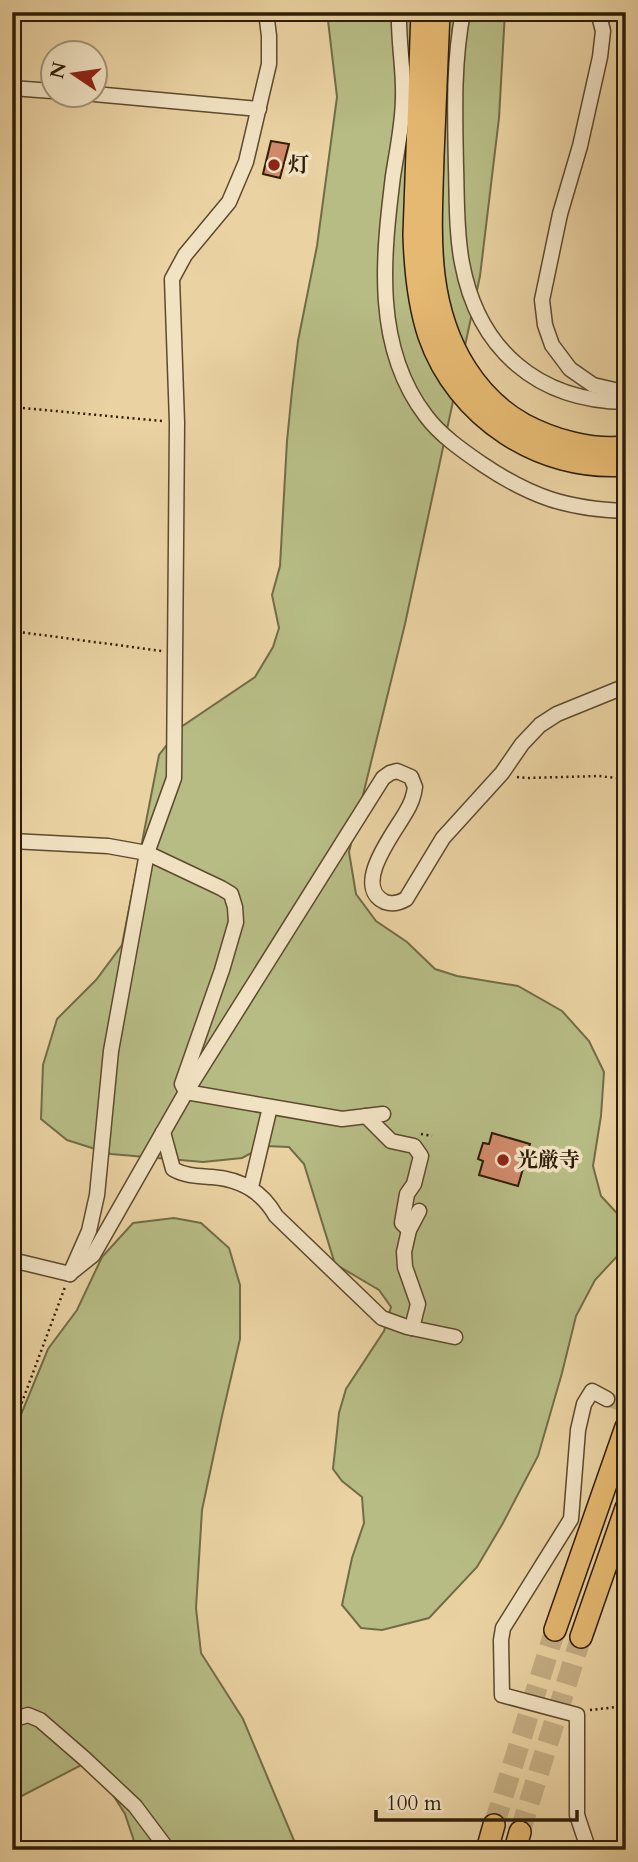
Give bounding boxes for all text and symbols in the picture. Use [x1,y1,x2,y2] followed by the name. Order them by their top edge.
[38,38,108,108] north arrow
[44,59,73,81] text: N
[288,151,309,180] place label: 灯
[266,157,282,173] marker: 灯
[517,1146,580,1175] place label: 光厳寺
[495,1152,511,1168] marker: 光厳寺
[376,1778,577,1822] scale bar
[386,1789,442,1818] text: 100 m

